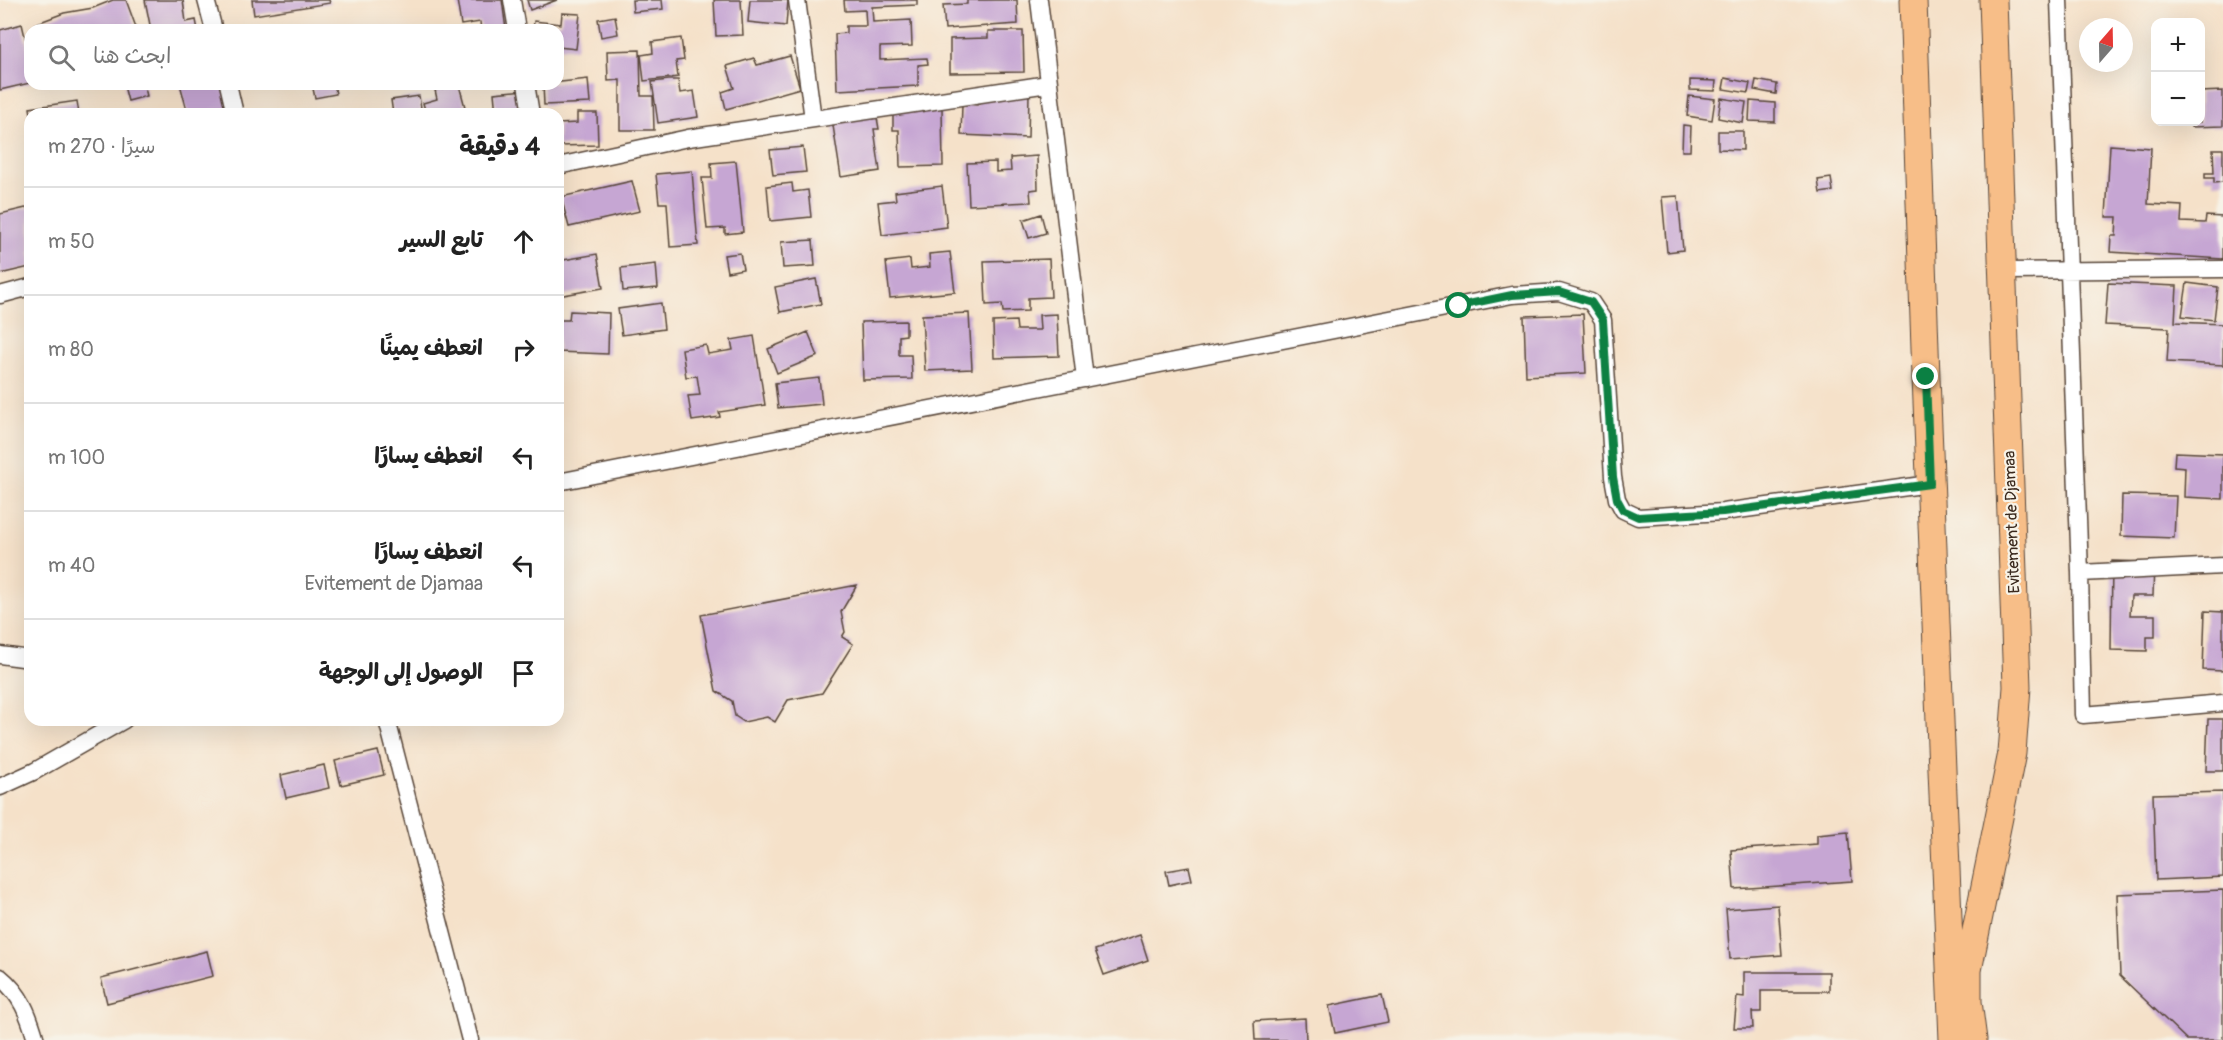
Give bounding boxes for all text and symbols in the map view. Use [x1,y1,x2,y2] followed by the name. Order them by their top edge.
[2079,18,2133,72] north arrow
[2151,18,2205,126] map controls
[2151,18,2205,72] button: +
[24,24,564,90] search box
[45,41,78,74] icon: search
[93,42,171,70] text: ابحث هنا
[2151,72,2205,126] button: −
[459,131,540,163] text: 4 دقيقة
[48,134,155,159] text: سيرًا · 270 m
[507,225,540,258] icon: ahead
[400,226,483,254] text: تابع السير
[48,229,95,254] text: 50 m
[1445,292,1471,318] route start
[507,333,540,366] icon: right
[380,334,483,362] text: انعطف يمينًا
[48,337,94,362] text: 80 m
[1912,363,1938,389] route end
[507,441,540,474] icon: left
[374,442,483,470] text: انعطف يسارًا
[48,445,105,470] text: 100 m
[2000,450,2024,594] street label: Evitement de Djamaa
[374,538,483,566] text: انعطف يسارًا
[507,549,540,582] icon: left
[48,553,95,578] text: 40 m
[305,571,483,596] text: Evitement de Djamaa
[507,657,540,690] icon: arrive
[319,658,483,686] text: الوصول إلى الوجهة

